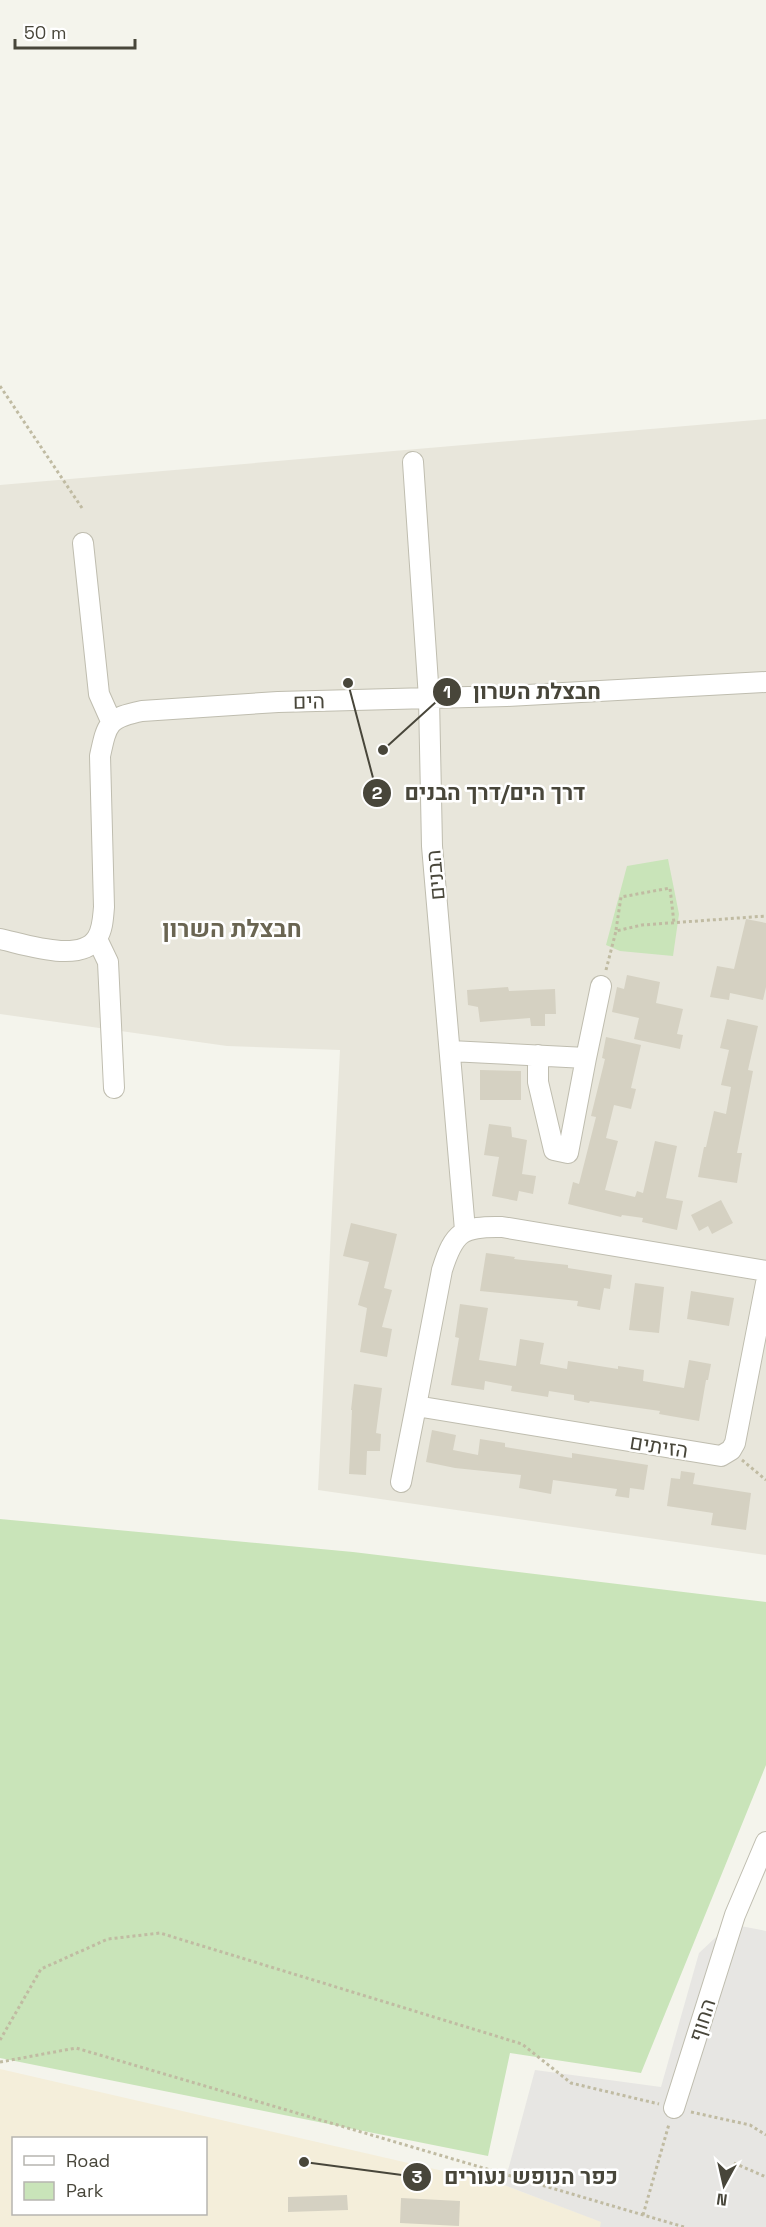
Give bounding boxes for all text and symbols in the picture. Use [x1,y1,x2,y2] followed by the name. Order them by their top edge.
[15,12,135,50] scale bar
[24,21,66,44] text: 50 m
[432,672,613,712] callout: חבצלת השרון
[473,677,601,705] text: חבצלת השרון
[443,680,451,703] text: 1
[293,687,325,715] street label: הים
[362,773,597,813] callout: דרך הים/דרך הבנים
[405,778,585,806] text: דרך הים/דרך הבנים
[372,781,383,804] text: 2
[419,849,451,901] street label: הבנים
[162,913,302,944] district label: חבצלת השרון
[628,1428,690,1464] street label: הזיתים
[682,1995,722,2045] street label: החוף
[12,2137,207,2215] legend
[66,2149,110,2172] text: Road
[694,2155,754,2215] north arrow
[402,2157,630,2197] callout: כפר הנופש נעורים
[444,2162,618,2190] text: כפר הנופש נעורים
[412,2165,423,2188] text: 3
[66,2179,104,2202] text: Park
[715,2188,729,2211] text: N

